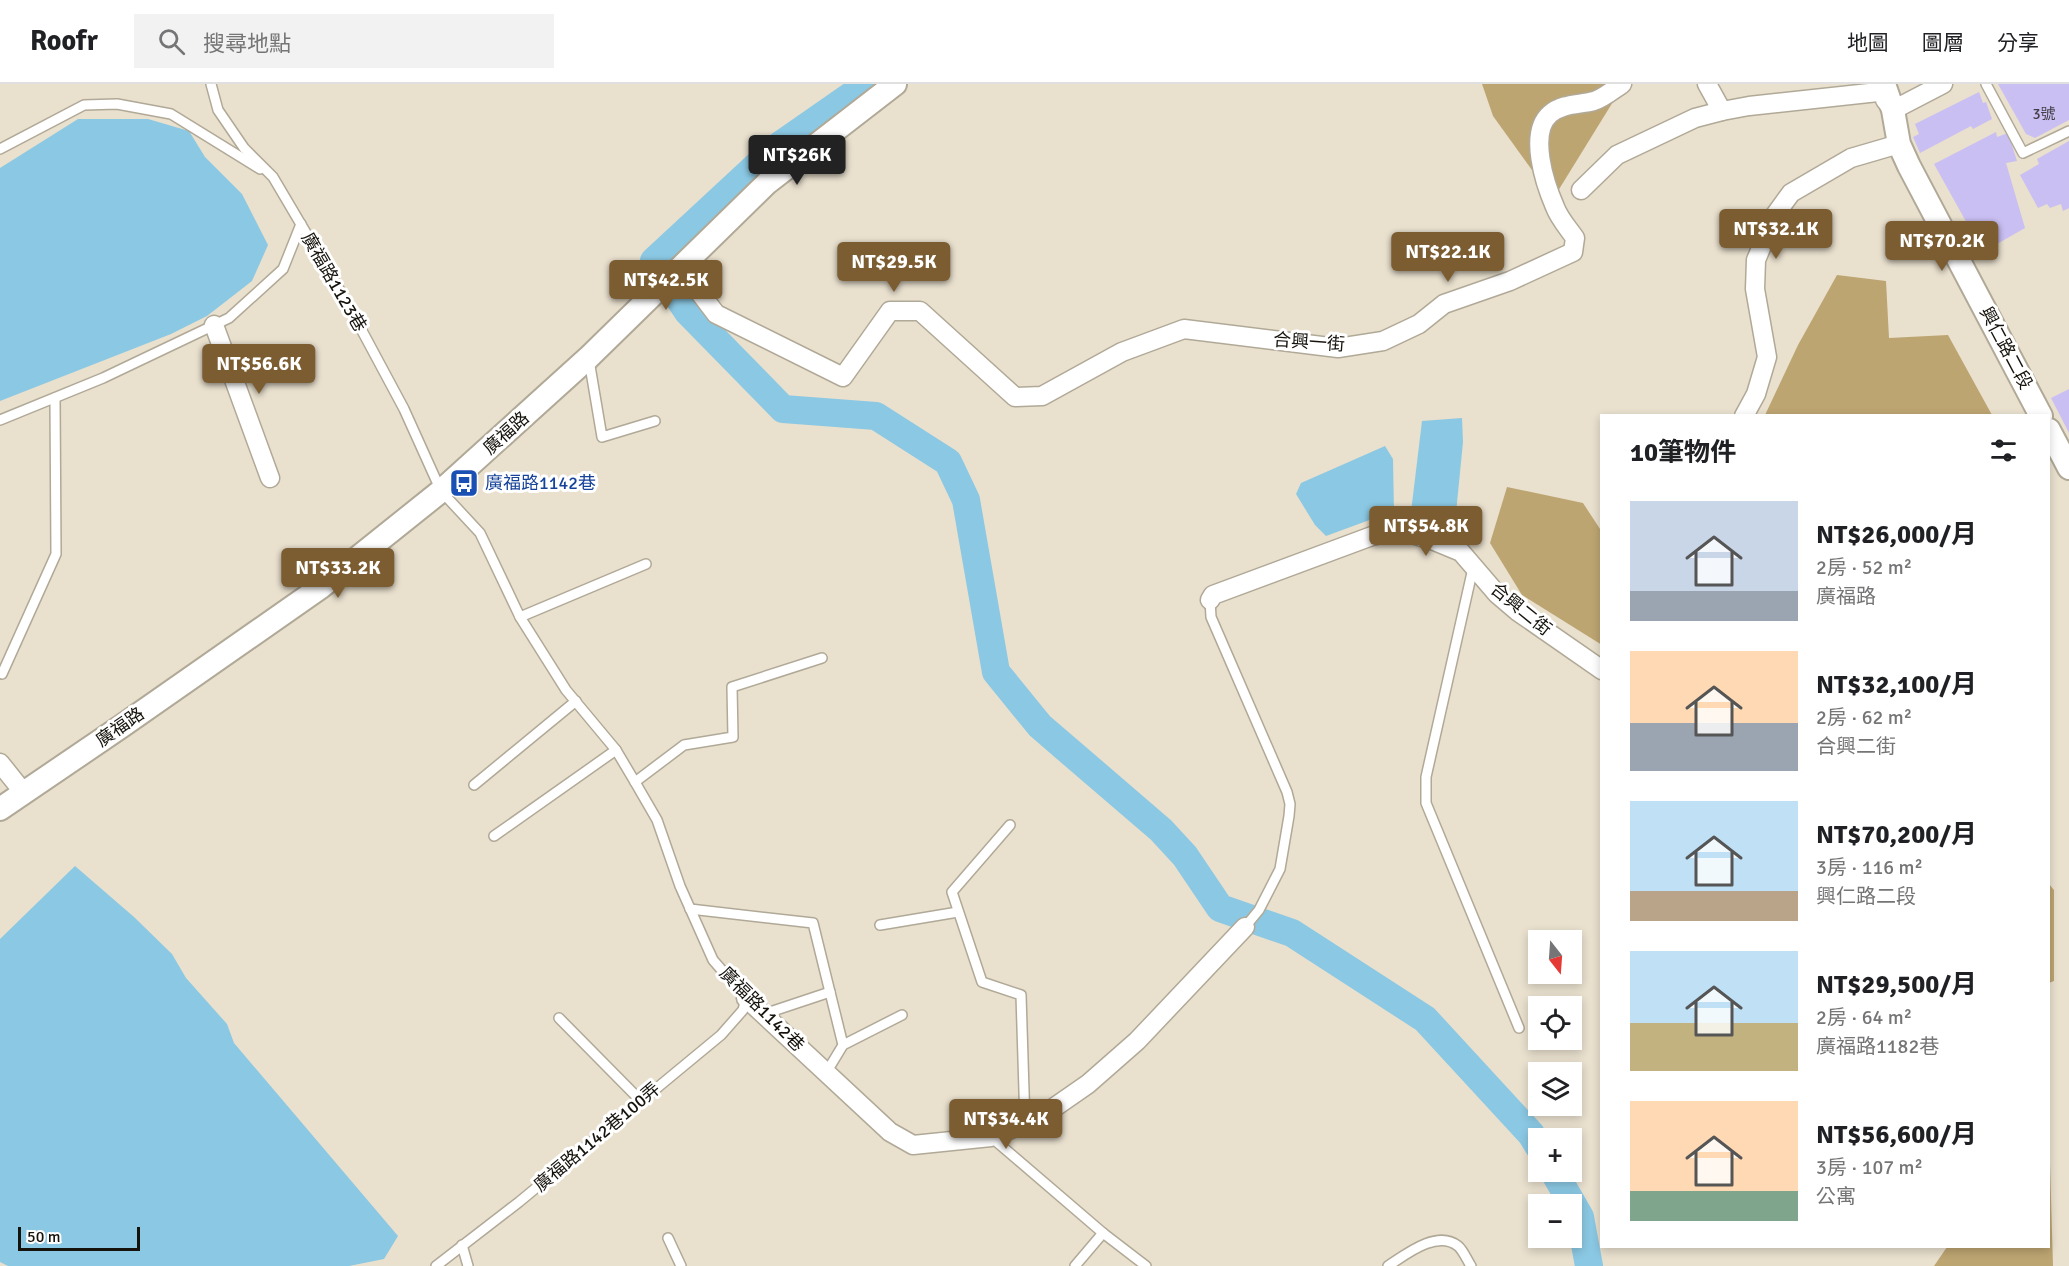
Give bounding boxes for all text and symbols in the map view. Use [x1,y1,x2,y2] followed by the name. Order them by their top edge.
[134,14,554,68] search box
[30,24,98,58] text: Roofr
[155,25,188,58] icon: search
[203,30,291,57] text: 搜尋地點
[1847,30,1889,56] text: 地圖
[1922,30,1964,56] text: 圖層
[1997,30,2039,56] text: 分享
[2032,105,2056,123] house number: 3號
[748,135,846,186] pin: NT$26K
[763,142,831,167] text: NT$26K
[1714,209,1838,260] pin: NT$32.1K
[1733,216,1819,241] text: NT$32.1K
[1880,221,2004,272] pin: NT$70.2K
[297,228,371,336] street label: 廣福路1123巷
[1899,228,1985,253] text: NT$70.2K
[1386,232,1510,283] pin: NT$22.1K
[1405,239,1491,264] text: NT$22.1K
[832,242,956,293] pin: NT$29.5K
[851,249,937,274] text: NT$29.5K
[604,260,728,311] pin: NT$42.5K
[623,267,709,292] text: NT$42.5K
[1975,303,2037,393] street label: 興仁路二段
[1272,329,1346,355] street label: 合興一街
[197,344,321,395] pin: NT$56.6K
[216,351,302,376] text: NT$56.6K
[479,407,533,459] street label: 廣福路
[1987,434,2020,467] icon: filters
[1630,437,1736,469] text: 10筆物件
[448,467,480,499] bus stop icon: 廣福路1142巷
[485,472,596,494] place label: 廣福路1142巷
[1364,506,1488,557] pin: NT$54.8K
[1383,513,1469,538] text: NT$54.8K
[1816,519,1977,551] text: NT$26,000/月
[1678,525,1750,597] icon: home
[276,548,400,599] pin: NT$33.2K
[295,555,381,580] text: NT$33.2K
[1816,555,1912,580] text: 2房 · 52 m²
[1486,578,1556,640] street label: 合興二街
[1816,584,1876,609] text: 廣福路
[1816,669,1977,701] text: NT$32,100/月
[1678,675,1750,747] icon: home
[92,703,148,751] street label: 廣福路
[1816,705,1912,730] text: 2房 · 62 m²
[1816,734,1896,759] text: 合興二街
[1816,819,1977,851] text: NT$70,200/月
[1678,825,1750,897] icon: home
[1816,855,1923,880] text: 3房 · 116 m²
[1816,884,1916,909] text: 興仁路二段
[1528,930,1582,984] north arrow
[1528,930,1582,1248] map controls
[715,962,809,1056] street label: 廣福路1142巷
[1816,969,1977,1001] text: NT$29,500/月
[1678,975,1750,1047] icon: home
[1528,996,1582,1050] button: locate
[1816,1005,1912,1030] text: 2房 · 64 m²
[1816,1034,1939,1059] text: 廣福路1182巷
[1528,1062,1582,1116] button: layers
[529,1078,665,1196] street label: 廣福路1142巷100弄
[944,1099,1068,1150] pin: NT$34.4K
[963,1106,1049,1131] text: NT$34.4K
[1816,1119,1977,1151] text: NT$56,600/月
[1678,1125,1750,1197] icon: home
[1528,1128,1582,1182] button: +
[1816,1155,1923,1180] text: 3房 · 107 m²
[1816,1184,1856,1209] text: 公寓
[1528,1194,1582,1248] button: −
[18,1224,140,1252] scale bar
[27,1227,61,1247] text: 50 m

